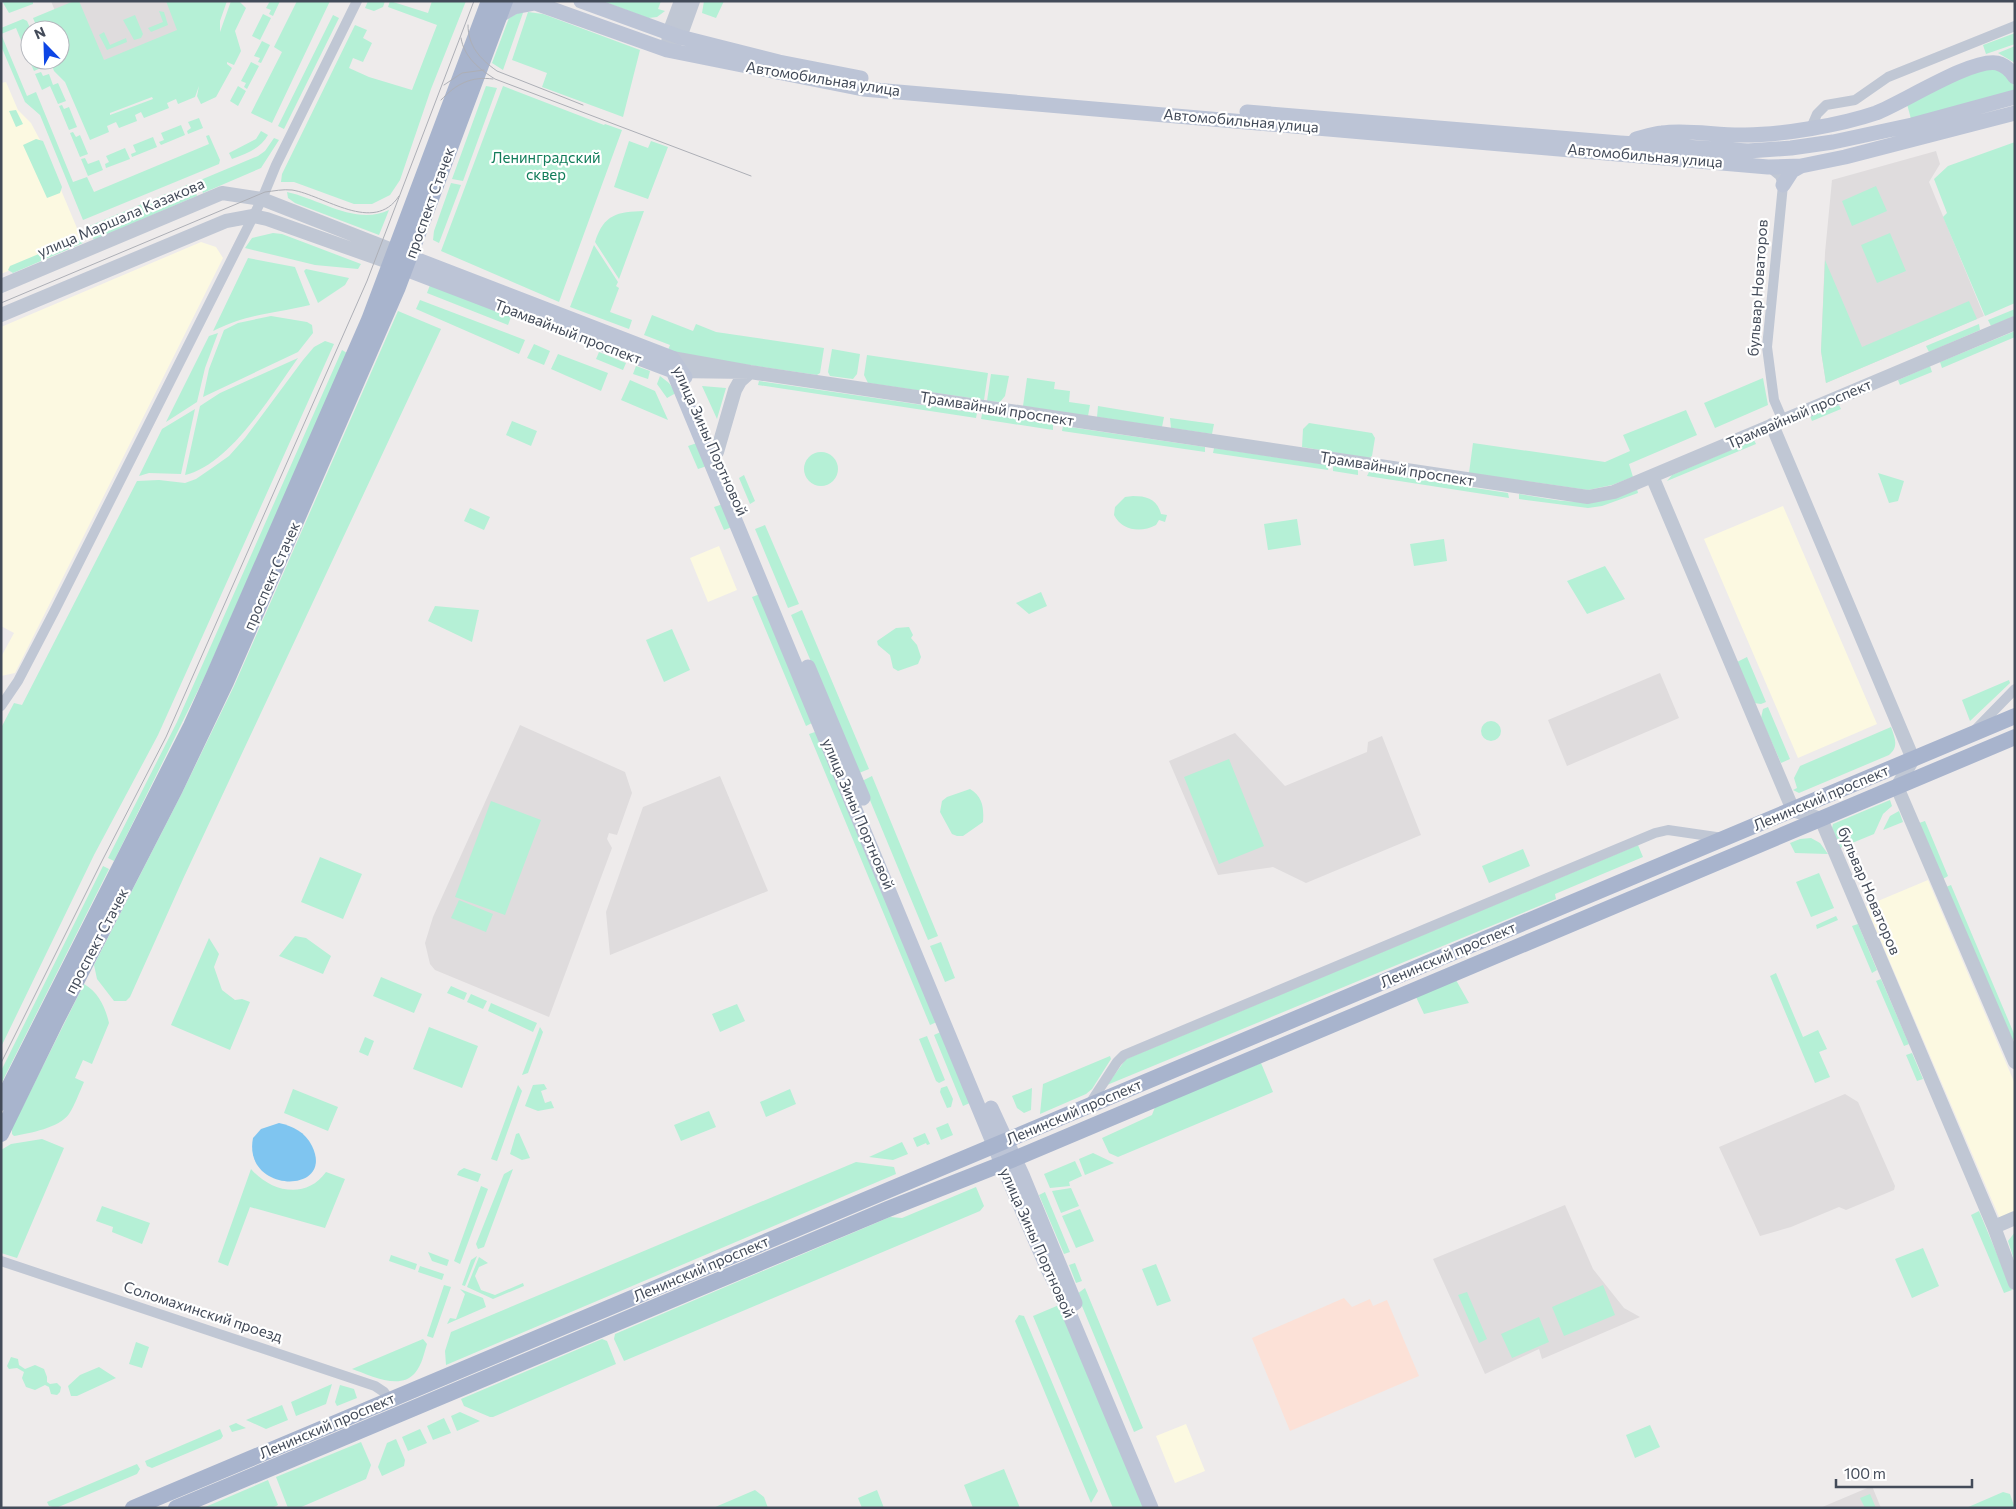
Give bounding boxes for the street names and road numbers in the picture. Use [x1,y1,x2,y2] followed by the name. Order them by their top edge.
[745,57,902,99] street label: Автомобильная улица
[1163,104,1320,136] street label: Автомобильная улица
[1567,139,1724,171] street label: Автомобильная улица
[401,145,458,261] street label: проспект Стачек
[34,174,207,260] street label: улица Маршала Казакова
[1743,219,1771,357] street label: бульвар Новаторов
[492,295,644,367] street label: Трамвайный проспект
[670,363,752,518] street label: улица Зины Портновой
[1723,374,1874,452] street label: Трамвайный проспект
[919,387,1076,429] street label: Трамвайный проспект
[1319,447,1476,489] street label: Трамвайный проспект
[239,519,303,633] street label: проспект Стачек
[819,735,899,892] street label: улица Зины Портновой
[1750,760,1891,834] street label: Ленинский проспект
[1835,824,1905,957] street label: бульвар Новаторов
[61,885,132,996] street label: проспект Стачек
[1377,917,1518,991] street label: Ленинский проспект
[1003,1074,1144,1148] street label: Ленинский проспект
[997,1165,1079,1320] street label: улица Зины Портновой
[630,1231,771,1305] street label: Ленинский проспект
[122,1277,285,1345] street label: Соломахинский проезд
[256,1388,397,1462] street label: Ленинский проспект

